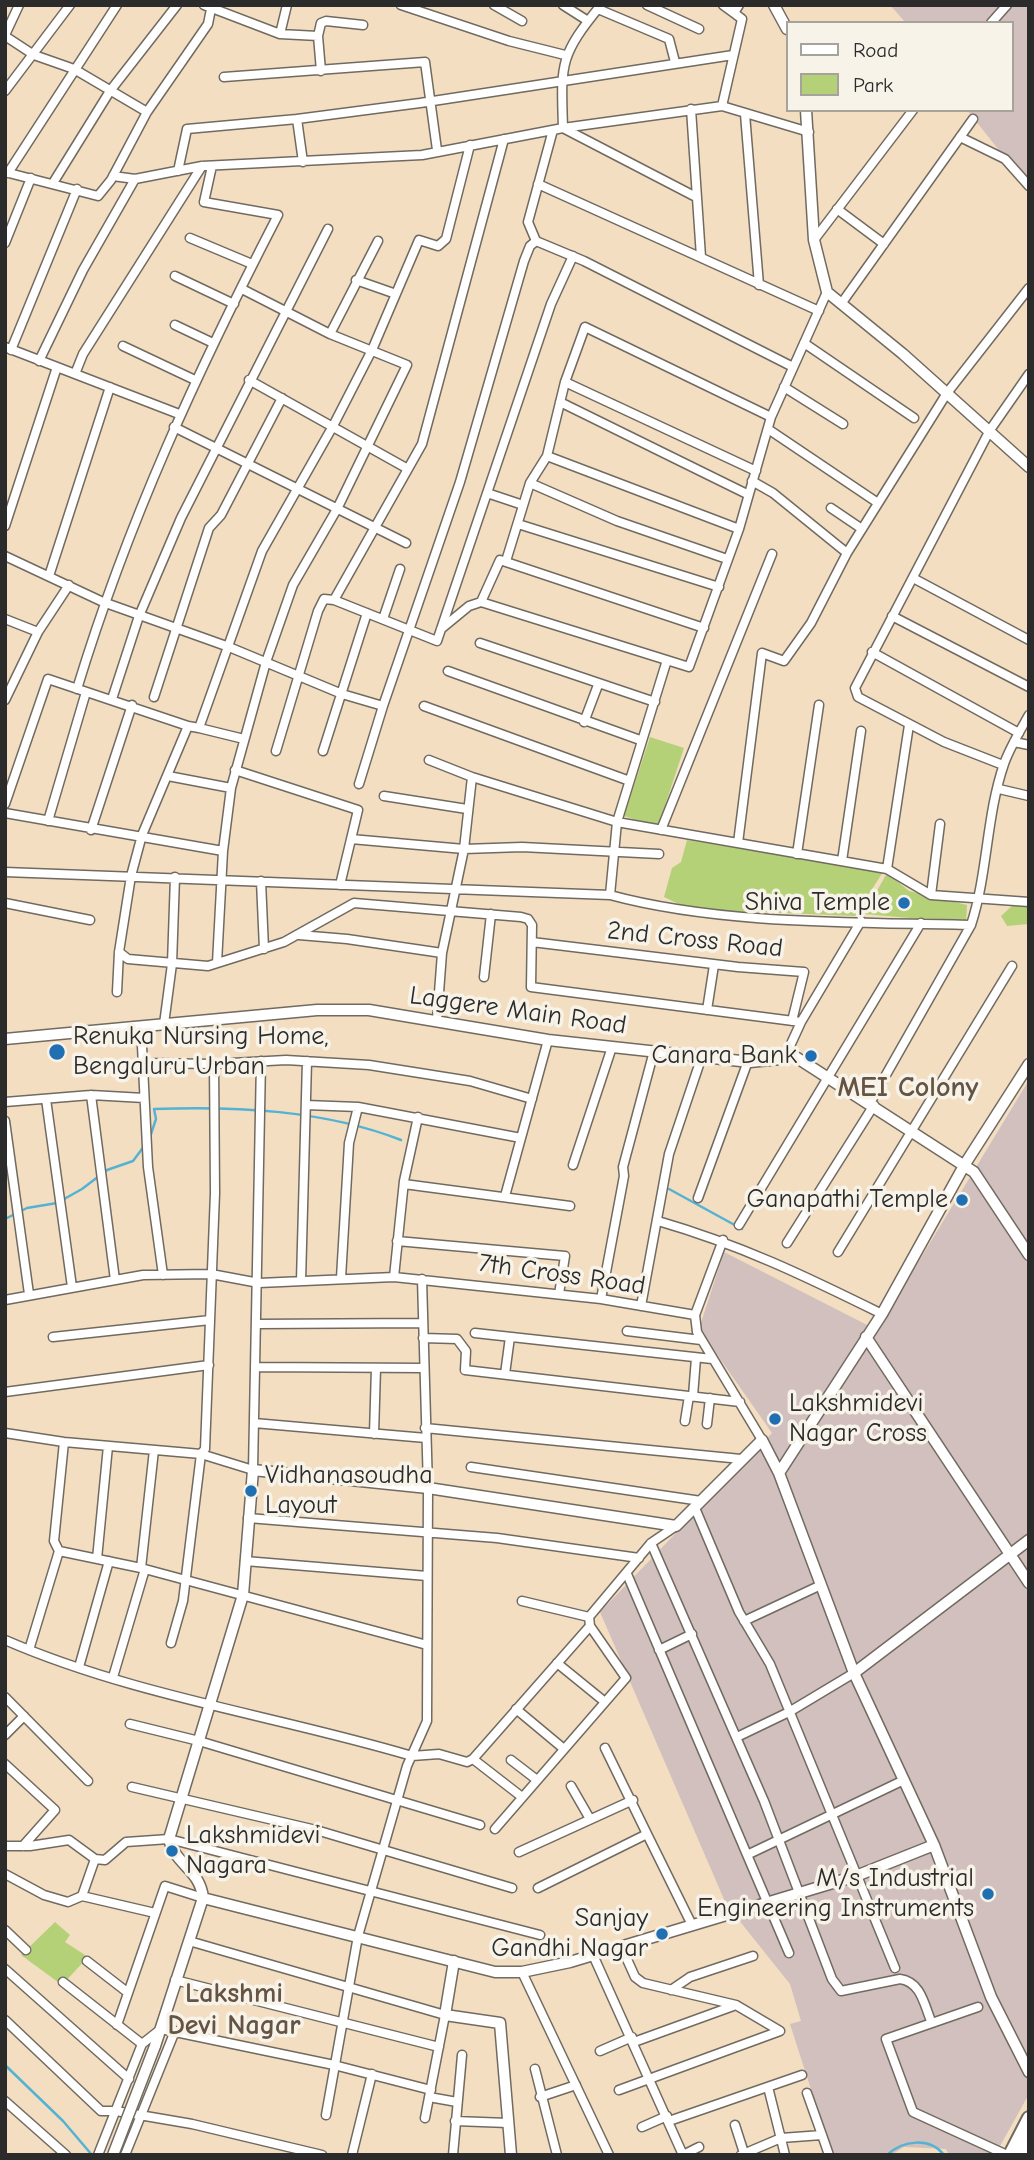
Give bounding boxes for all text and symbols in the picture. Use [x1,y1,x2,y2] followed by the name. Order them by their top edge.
[786,21,1013,112] legend
[853,38,898,62] text: Road
[853,73,893,97] text: Park
[745,887,890,919] place label: Shiva Temple
[896,895,912,911] marker: Shiva Temple
[606,915,784,965] street label: 2nd Cross Road
[408,980,628,1042] street label: Laggere Main Road
[73,1021,329,1082] place label: Renuka Nursing Home, Bengaluru Urban
[651,1040,797,1072] place label: Canara Bank
[47,1042,67,1062] marker: Renuka Nursing Home, Bengaluru Urban
[803,1048,819,1064] marker: Canara Bank
[838,1071,978,1105] district label: MEI Colony
[746,1184,948,1216] place label: Ganapathi Temple
[954,1192,970,1208] marker: Ganapathi Temple
[477,1248,647,1302] street label: 7th Cross Road
[789,1388,927,1450] place label: Lakshmidevi Nagar Cross
[767,1411,783,1427] marker: Lakshmidevi Nagar Cross
[265,1460,433,1522] place label: Vidhanasoudha Layout
[243,1483,259,1499] marker: Vidhanasoudha Layout
[186,1820,320,1882] place label: Lakshmidevi Nagara
[164,1843,180,1859] marker: Lakshmidevi Nagara
[697,1863,974,1924] place label: M/s Industrial Engineering Instruments
[980,1886,996,1902] marker: M/s Industrial Engineering Instruments
[491,1903,648,1965] place label: Sanjay Gandhi Nagar
[654,1926,670,1942] marker: Sanjay Gandhi Nagar
[167,1977,301,2043] district label: Lakshmi Devi Nagar

